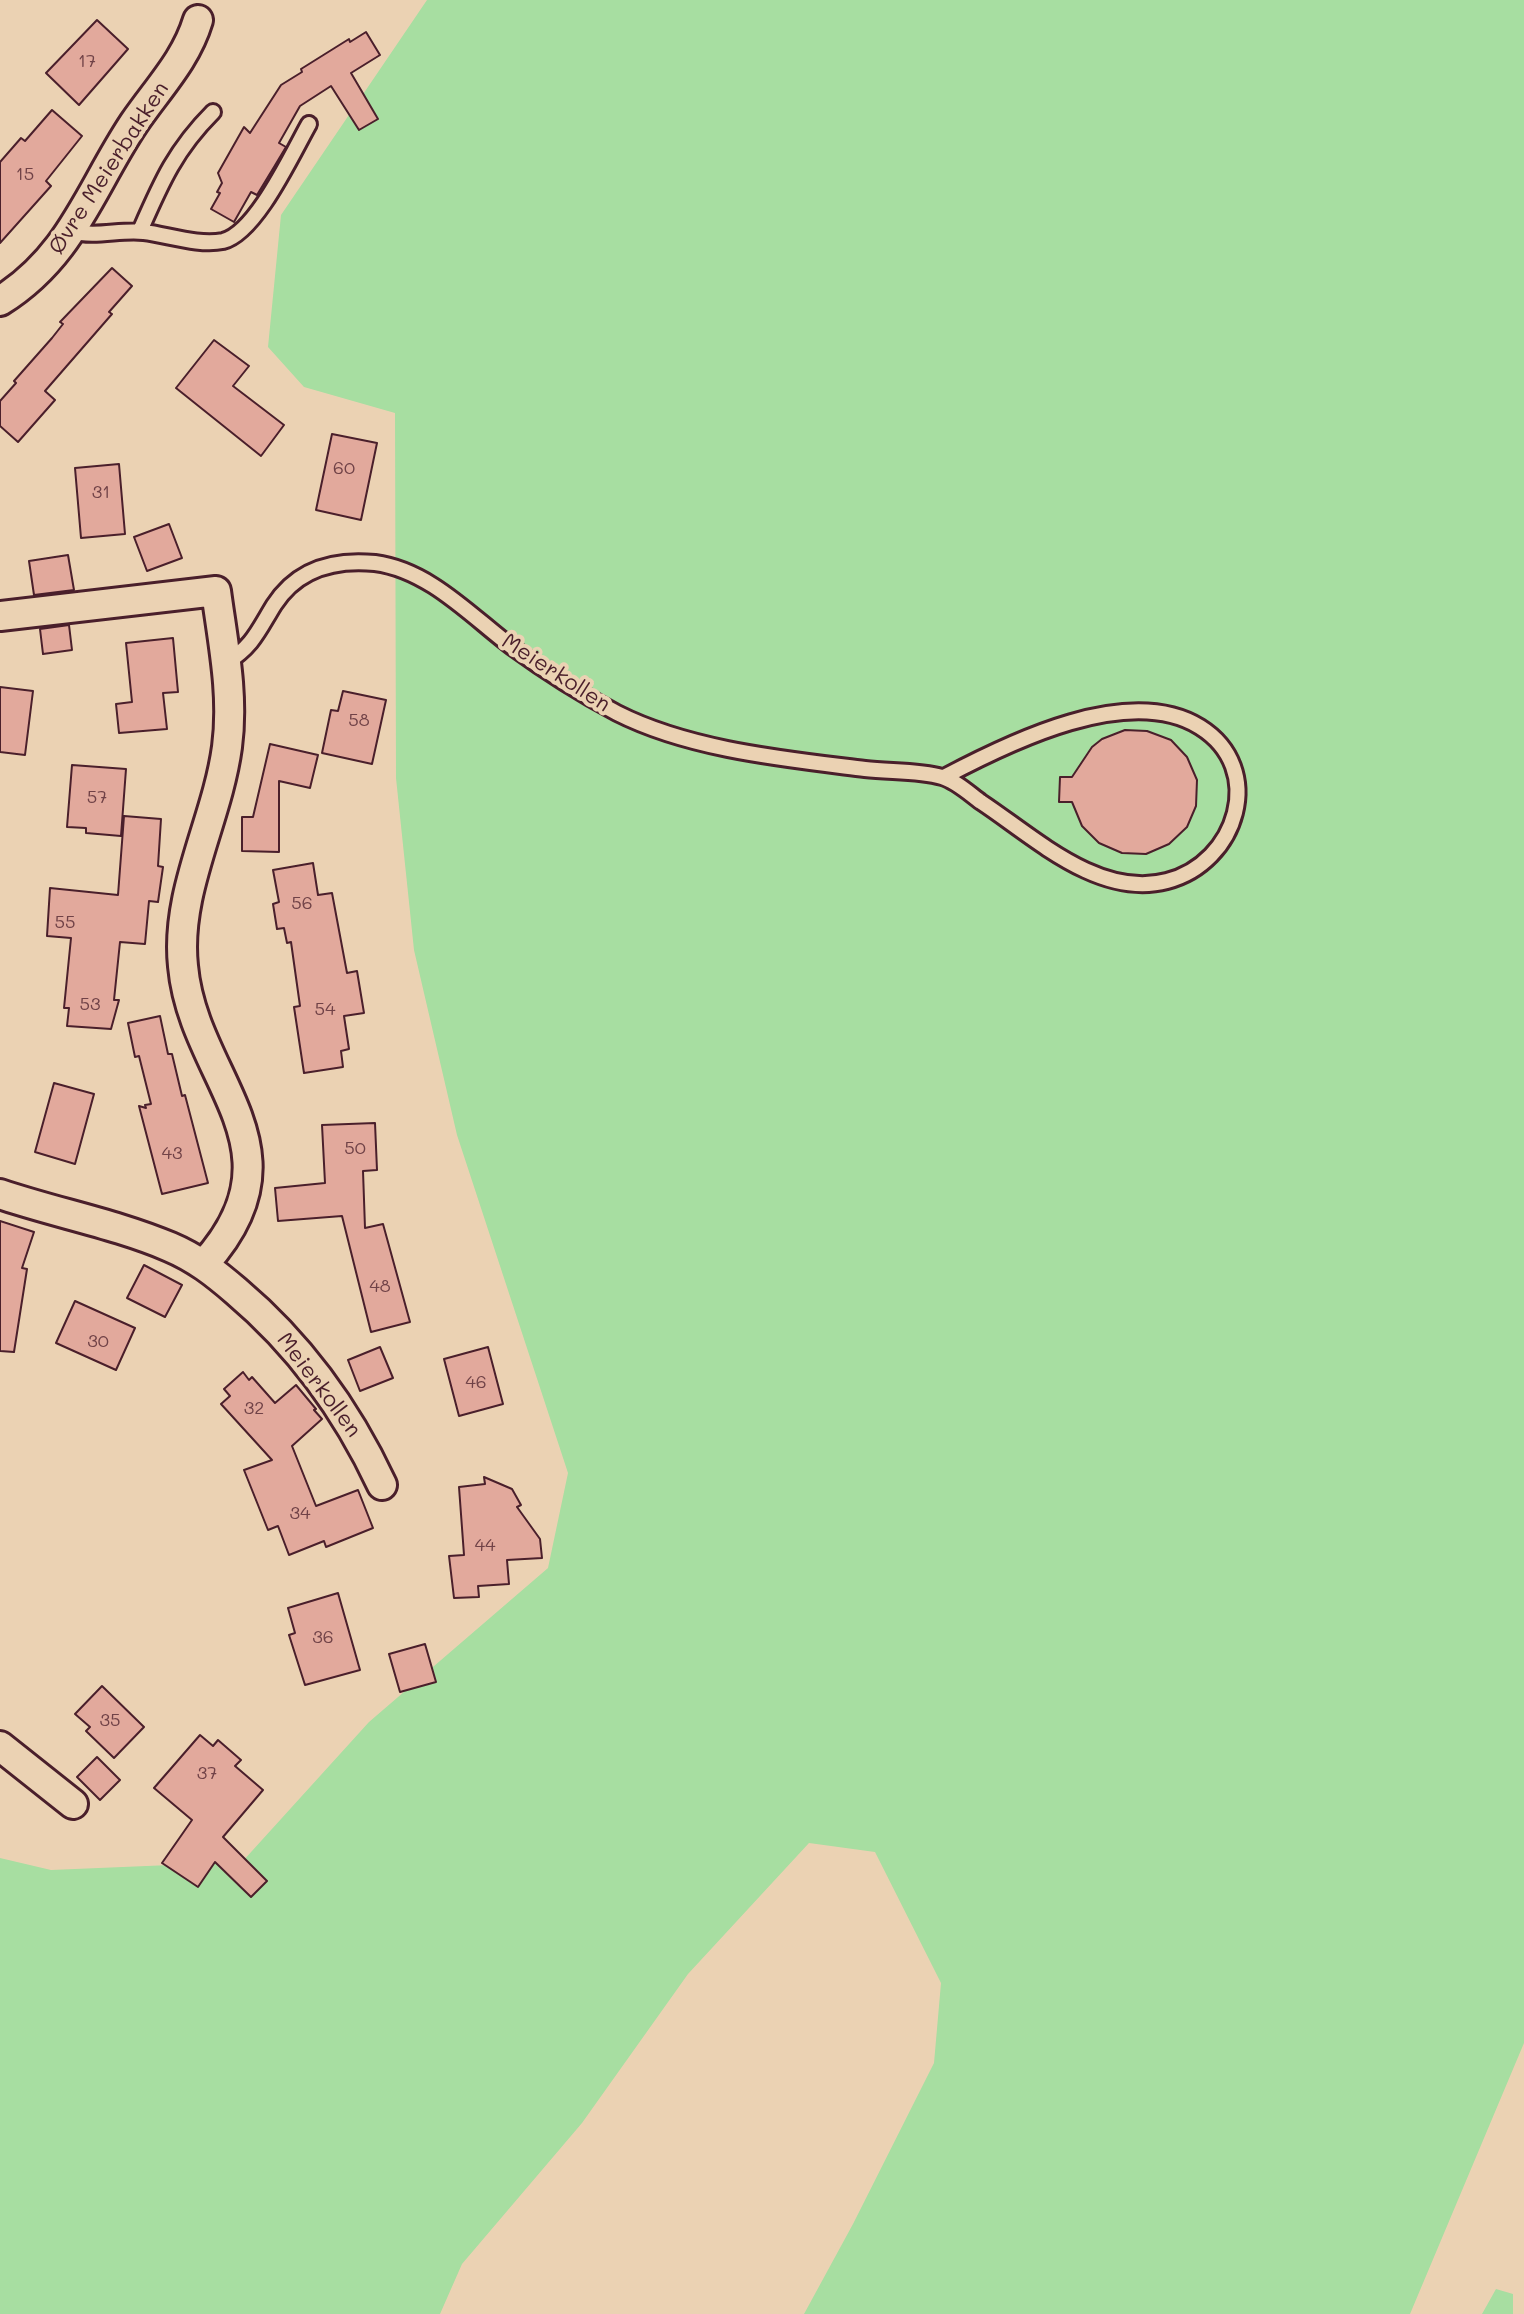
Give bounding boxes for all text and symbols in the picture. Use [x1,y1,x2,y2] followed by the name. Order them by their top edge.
[78,50,96,72] house number: 17
[43,77,175,259] street label: Øvre Meierbakken
[16,163,34,185] house number: 15
[333,457,355,479] house number: 60
[92,481,110,503] house number: 31
[497,628,615,718] street label: Meierkollen
[348,709,370,731] house number: 58
[87,786,107,808] house number: 57
[291,892,313,914] house number: 56
[55,911,75,933] house number: 55
[79,993,101,1015] house number: 53
[314,998,336,1020] house number: 54
[344,1137,366,1159] house number: 50
[161,1142,183,1164] house number: 43
[369,1275,391,1297] house number: 48
[271,1327,367,1443] street label: Meierkollen
[87,1330,109,1352] house number: 30
[465,1371,487,1393] house number: 46
[244,1397,264,1419] house number: 32
[289,1502,311,1524] house number: 34
[474,1534,496,1556] house number: 44
[312,1626,334,1648] house number: 36
[99,1709,121,1731] house number: 35
[197,1762,217,1784] house number: 37

